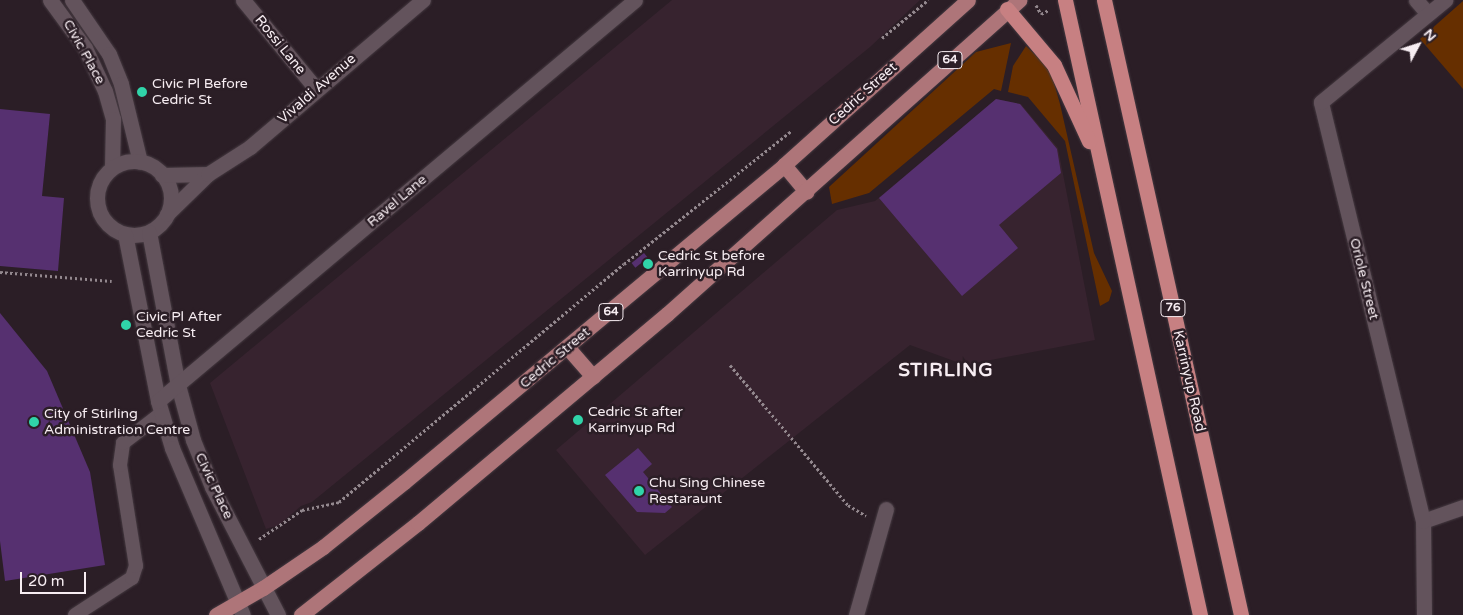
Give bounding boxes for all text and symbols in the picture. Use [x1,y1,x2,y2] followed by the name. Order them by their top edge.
[251,12,309,78] street label: Rossi Lane
[59,17,109,87] street label: Civic Place
[1393,20,1443,70] north arrow
[1420,25,1440,45] text: N
[936,50,964,70] road number: 64
[275,51,359,127] street label: Vivaldi Avenue
[825,59,901,129] street label: Cedric Street
[152,76,248,108] place label: Civic Pl Before Cedric St
[136,86,148,98] marker: Civic Pl Before Cedric St
[364,171,430,231] street label: Ravel Lane
[1346,236,1382,322] street label: Oriole Street
[658,248,765,280] place label: Cedric St before Karrinyup Rd
[642,258,654,270] marker: Cedric St before Karrinyup Rd
[1159,298,1187,318] road number: 76
[597,302,625,322] road number: 64
[136,309,222,342] place label: Civic Pl After Cedric St
[120,319,132,331] marker: Civic Pl After Cedric St
[517,324,593,392] street label: Cedric Street
[1169,329,1209,433] street label: Karrinyup Road
[897,360,995,382] district label: STIRLING
[588,404,683,437] place label: Cedric St after Karrinyup Rd
[44,406,190,438] place label: City of Stirling Administration Centre
[572,414,584,426] marker: Cedric St after Karrinyup Rd
[28,416,40,428] marker: City of Stirling Administration Centre
[191,450,237,522] street label: Civic Place
[649,475,765,508] place label: Chu Sing Chinese Restaraunt
[633,485,645,497] marker: Chu Sing Chinese Restaraunt
[22,562,89,594] scale bar
[28,572,65,590] text: 20 m

